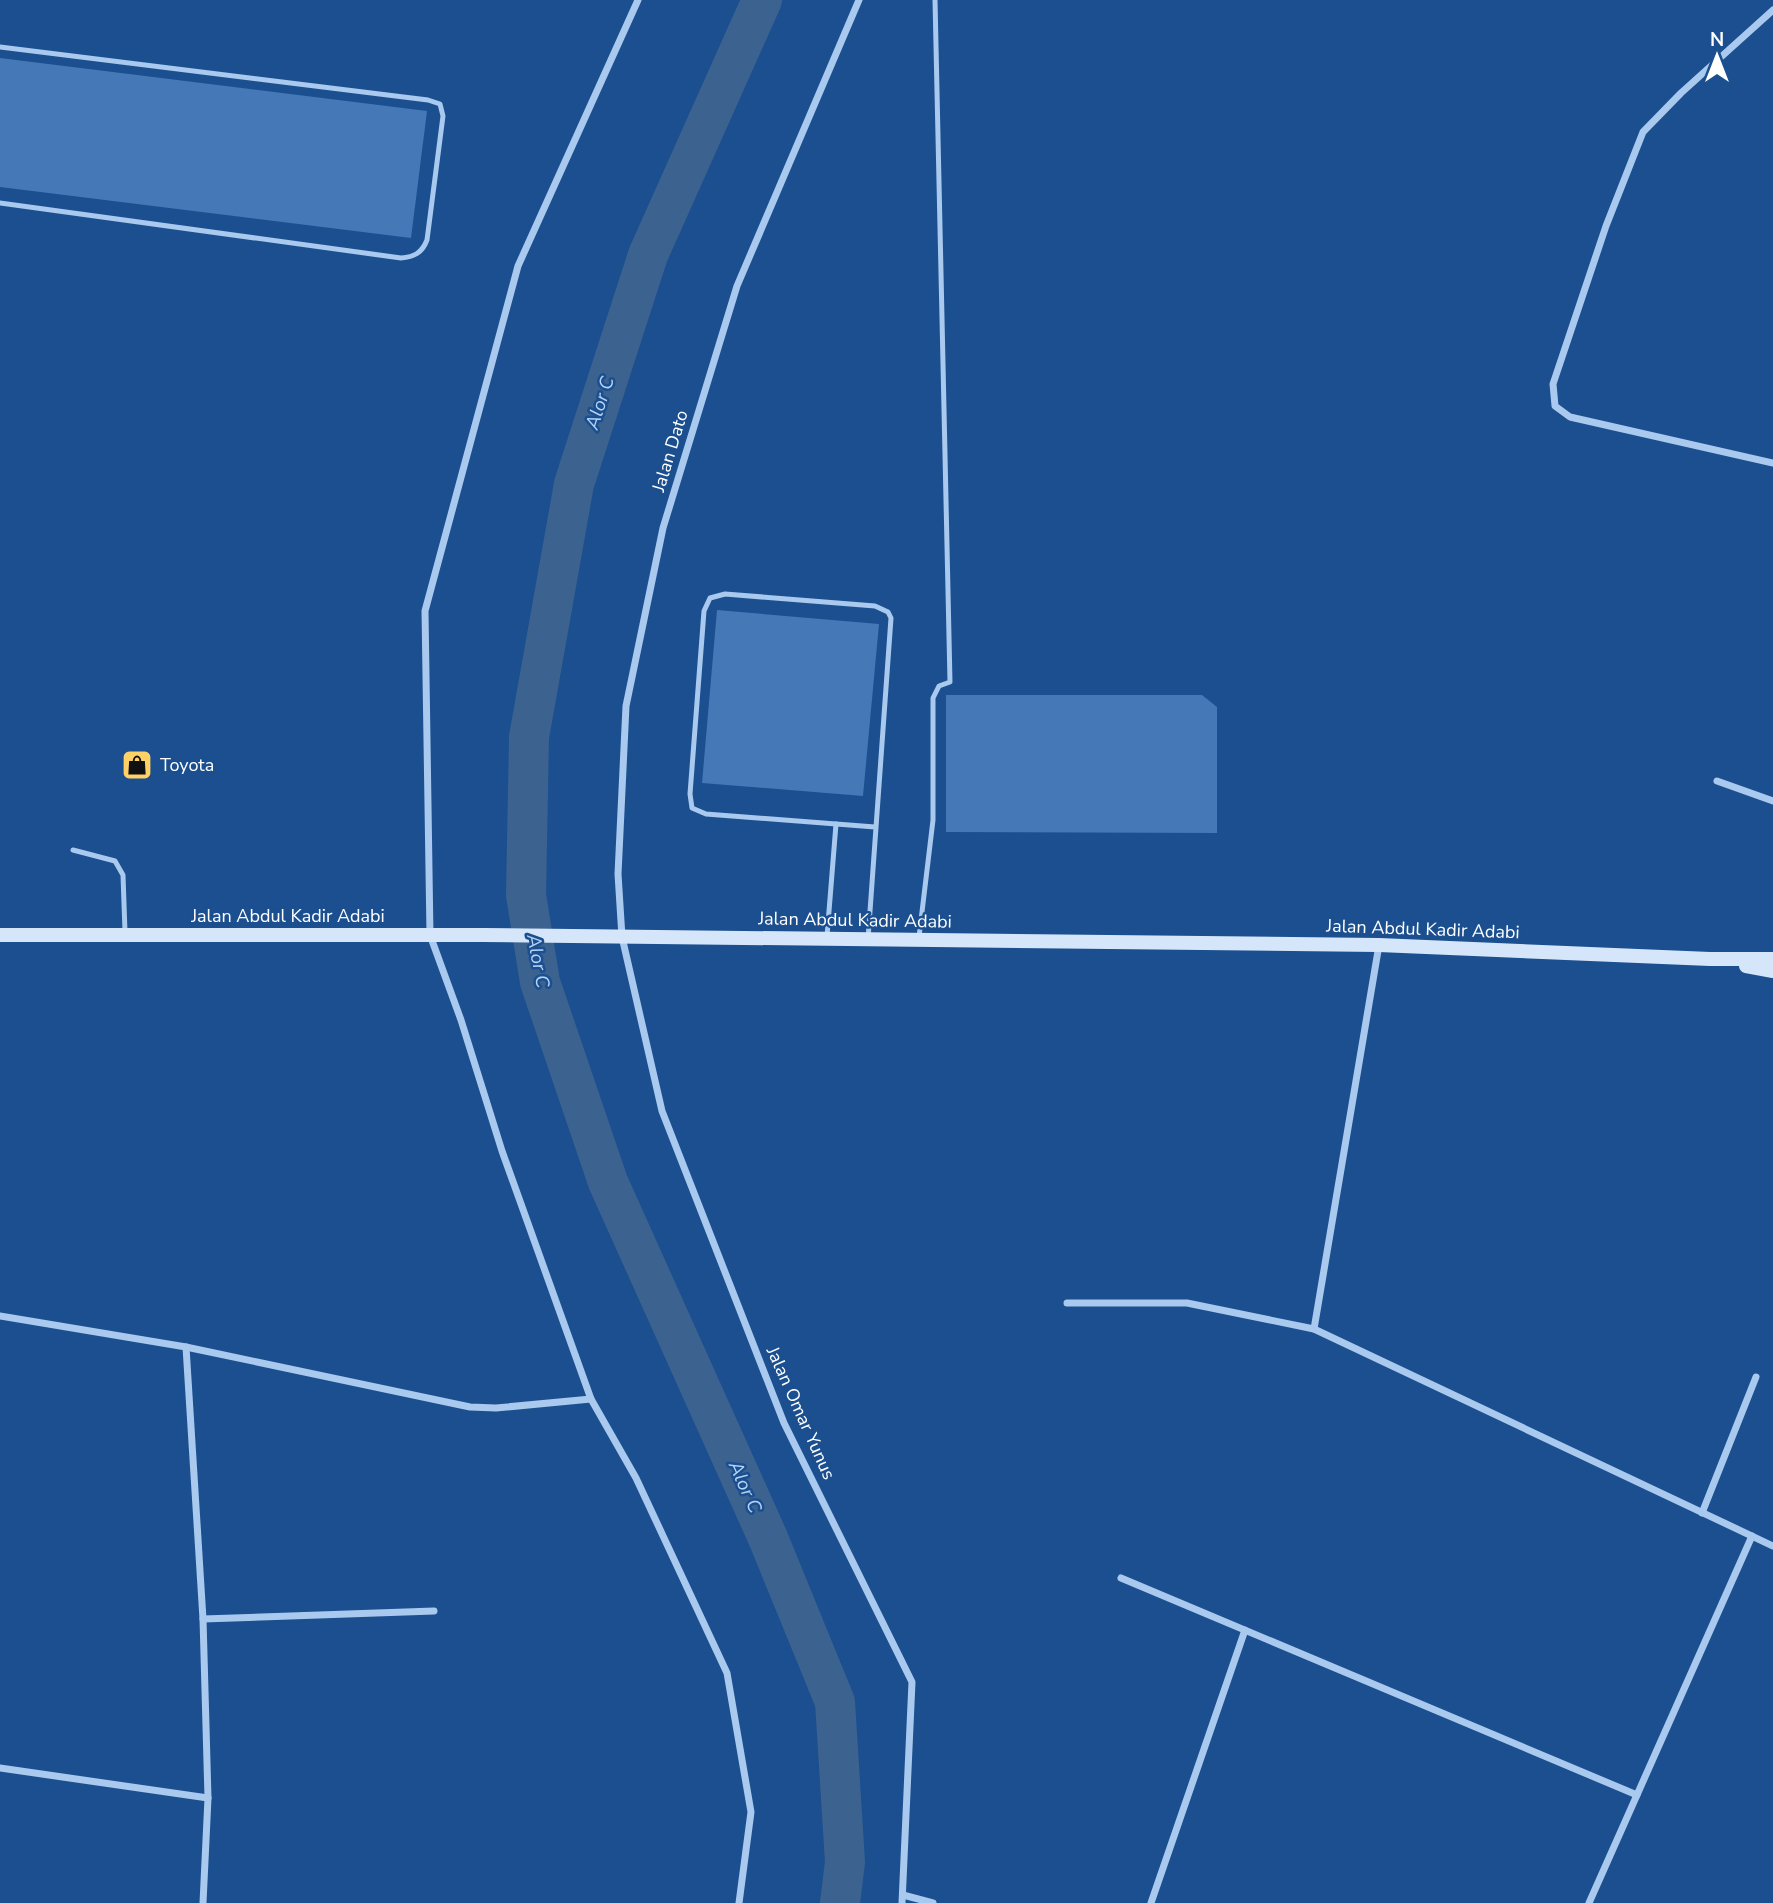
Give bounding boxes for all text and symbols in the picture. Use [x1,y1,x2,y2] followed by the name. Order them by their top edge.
[1682,21,1752,91] north arrow
[1710,27,1724,53] text: N
[579,373,621,434] water label: Alor C
[646,407,694,496] street label: Jalan Dato
[120,748,154,782] shop icon: Toyota
[160,753,214,777] place label: Toyota
[190,904,385,928] street label: Jalan Abdul Kadir Adabi
[757,906,952,934] street label: Jalan Abdul Kadir Adabi
[1325,914,1520,944] street label: Jalan Abdul Kadir Adabi
[520,931,556,990] water label: Alor C
[760,1342,841,1483] street label: Jalan Omar Yunus
[722,1456,768,1517] water label: Alor C

